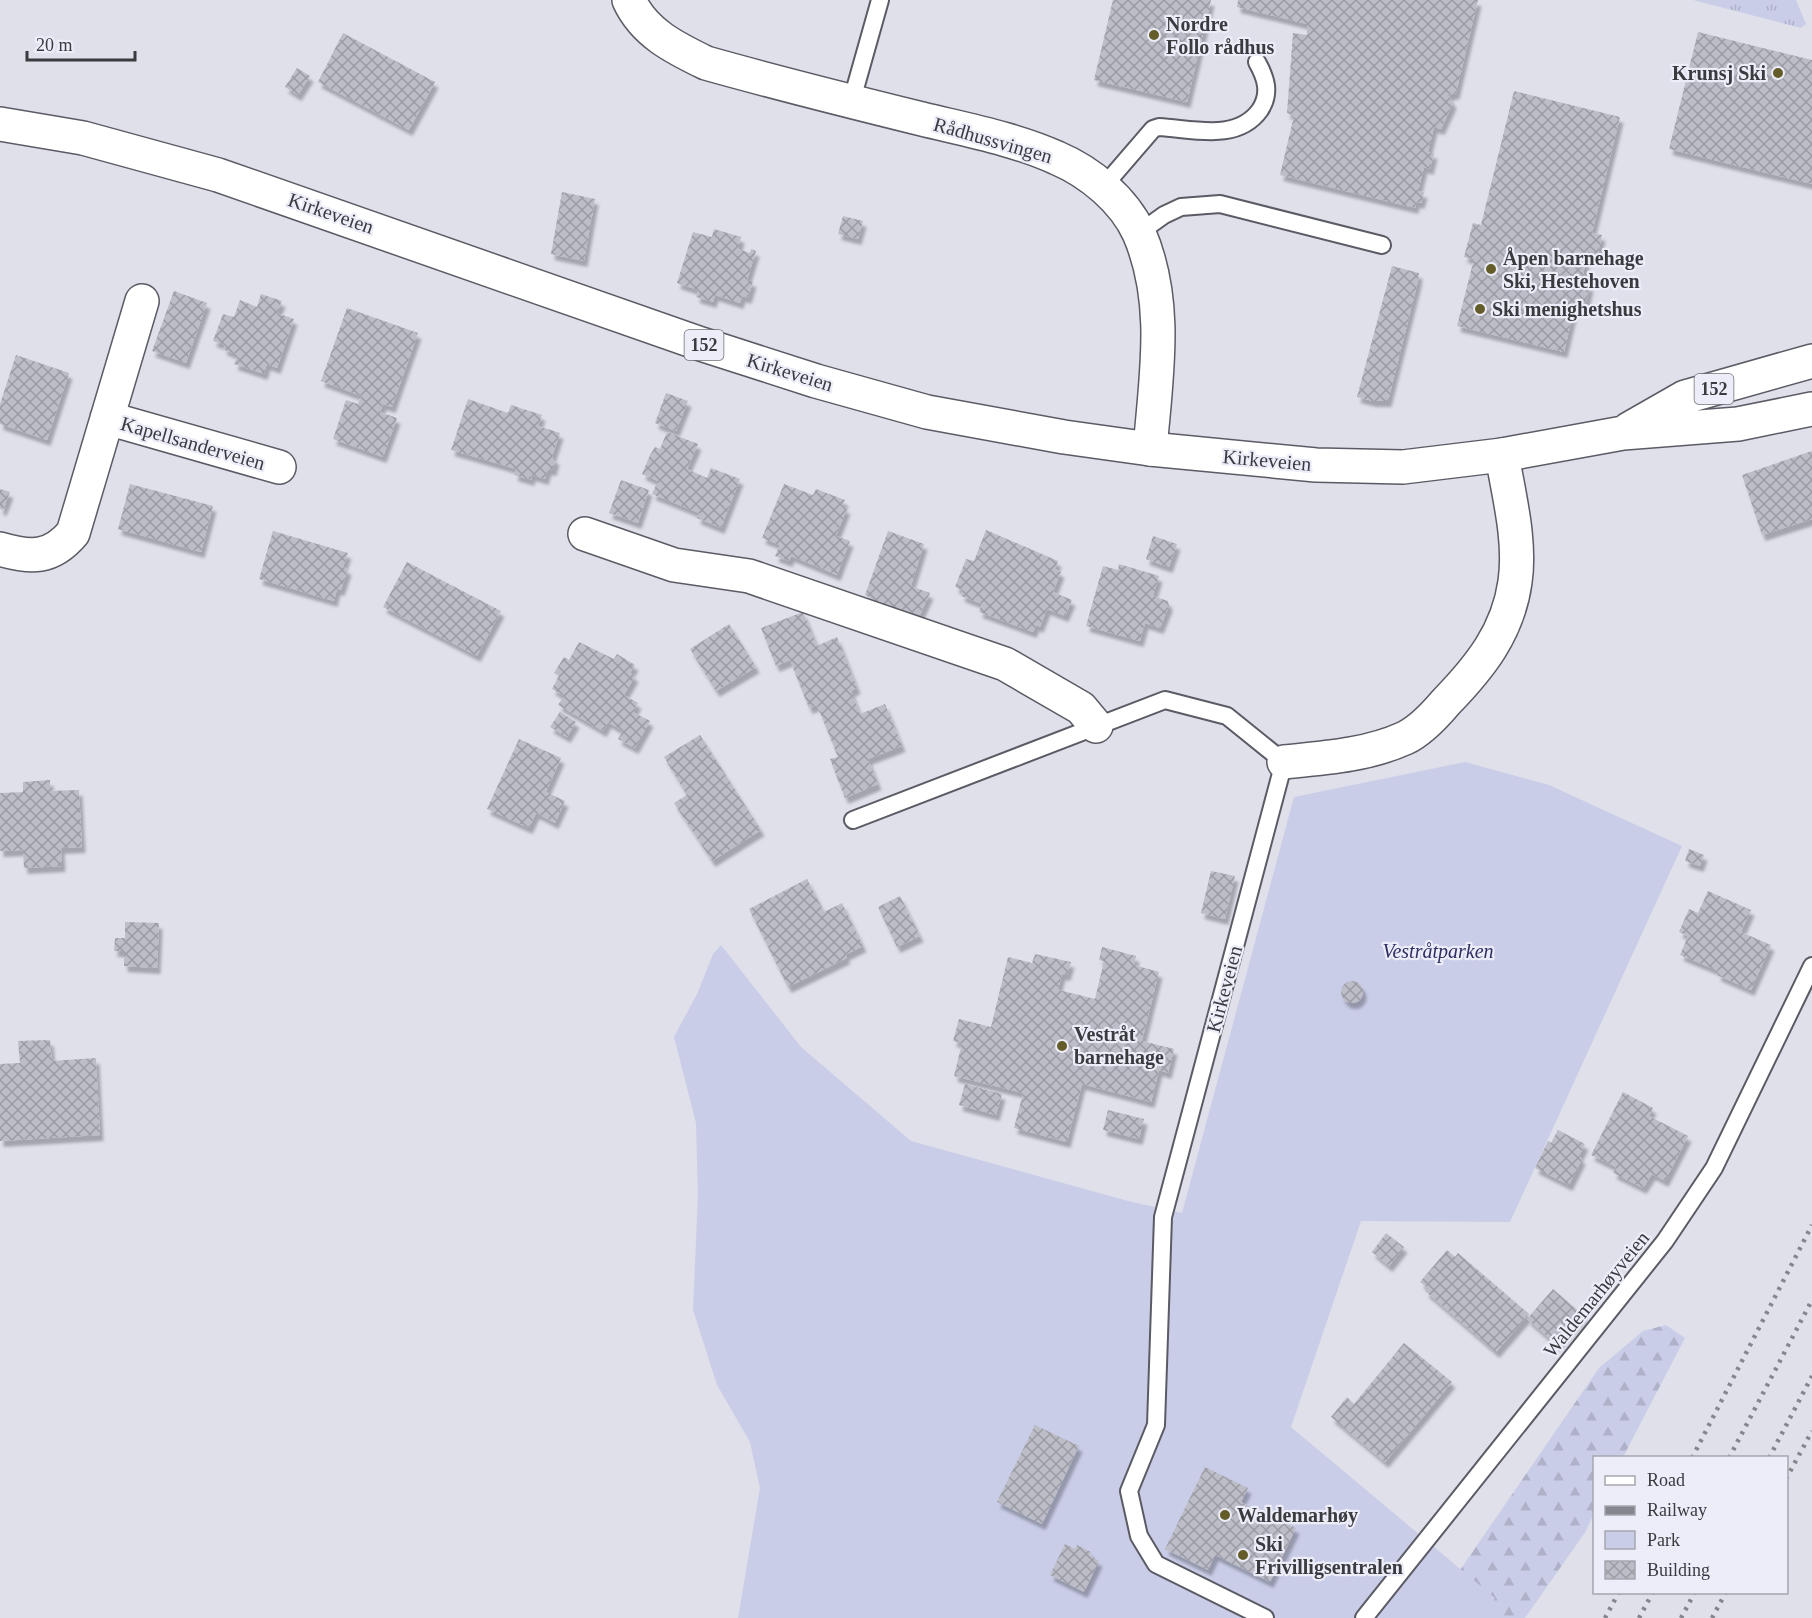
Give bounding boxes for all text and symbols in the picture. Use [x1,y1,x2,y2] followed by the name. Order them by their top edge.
[1166,13,1275,58] place label: Nordre Follo rådhus
[27,24,135,62] scale bar
[1147,28,1161,42] marker: Nordre Follo rådhus
[36,35,73,55] text: 20 m
[1672,62,1766,85] place label: Krunsj Ski
[1771,66,1785,80] marker: Krunsj Ski
[931,113,1055,168] street label: Rådhussvingen
[285,188,377,238] street label: Kirkeveien
[1503,247,1644,292] place label: Åpen barnehage Ski, Hestehoven
[1484,262,1498,276] marker: Åpen barnehage Ski, Hestehoven
[1492,298,1642,321] place label: Ski menighetshus
[1473,302,1487,316] marker: Ski menighetshus
[684,330,724,360] road number: 152
[744,348,836,396] street label: Kirkeveien
[1694,374,1734,404] road number: 152
[118,412,268,475] street label: Kapellsanderveien
[1222,445,1312,475] street label: Kirkeveien
[1382,940,1494,963] park label: Vestråtparken
[1202,943,1246,1035] street label: Kirkeveien
[1074,1023,1164,1069] place label: Vestråt barnehage
[1055,1039,1069,1053] marker: Vestråt barnehage
[1539,1227,1654,1362] street label: Waldemarhøyveien
[1593,1456,1788,1594] legend
[1647,1470,1685,1490] text: Road
[1647,1500,1707,1520] text: Railway
[1237,1504,1358,1527] place label: Waldemarhøy
[1218,1508,1232,1522] marker: Waldemarhøy
[1647,1530,1680,1550] text: Park
[1255,1533,1403,1579] place label: Ski Frivilligsentralen
[1236,1548,1250,1562] marker: Ski Frivilligsentralen
[1647,1560,1710,1580] text: Building

